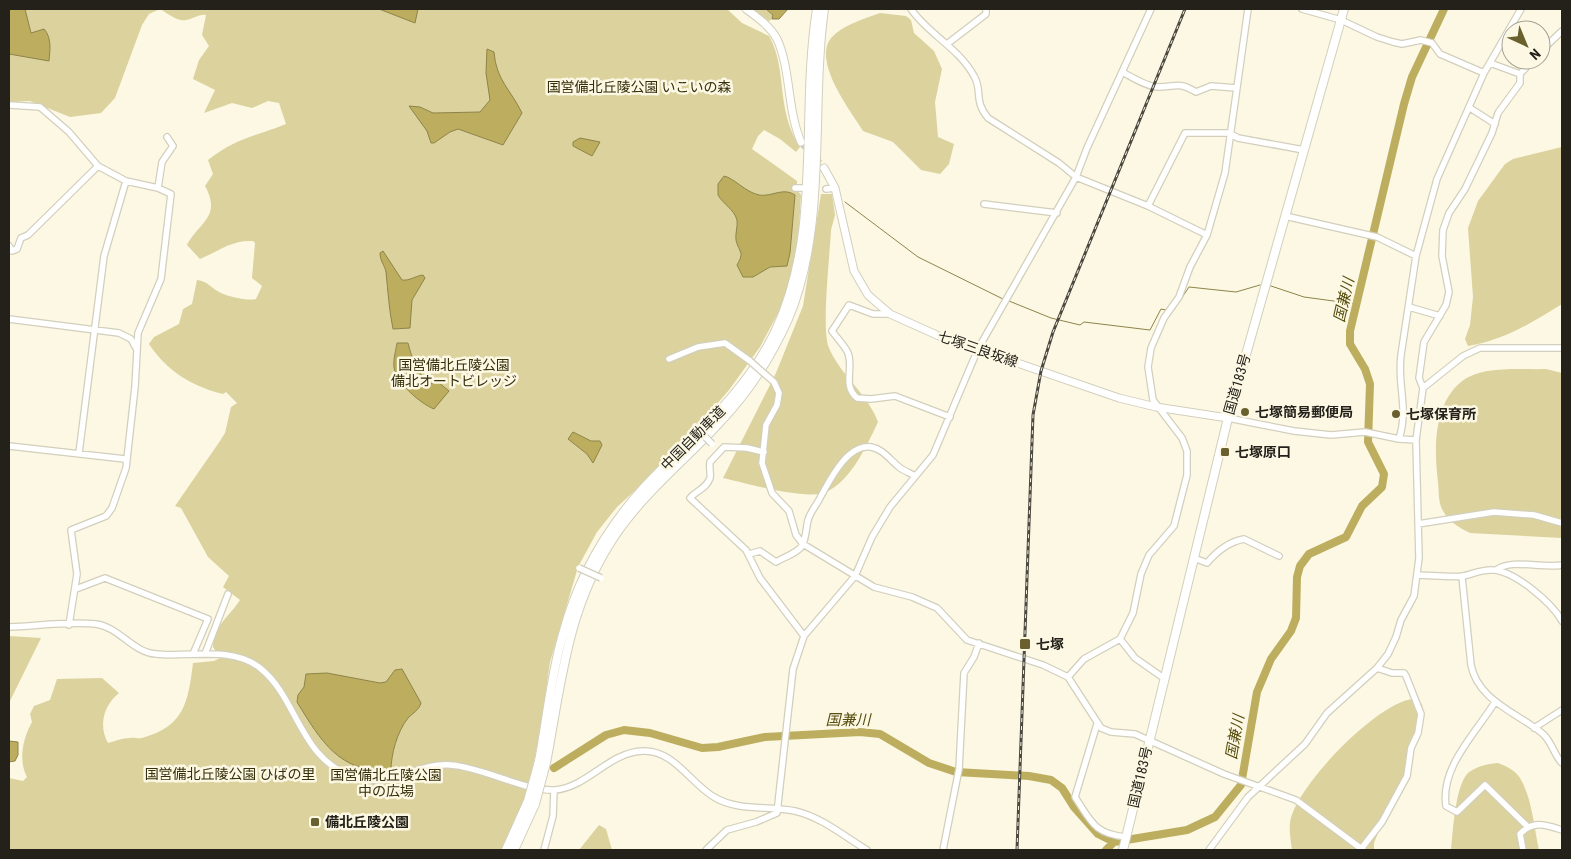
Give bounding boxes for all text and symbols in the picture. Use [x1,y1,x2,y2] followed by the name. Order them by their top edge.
[1501,20,1551,70] north arrow
[1526,46,1544,63] text: N
[546,79,732,95] park label: 国営備北丘陵公園 いこいの森
[1330,274,1358,324] water label: 国兼川
[936,328,1020,370] street label: 七塚三良坂線
[1221,352,1253,416] street label: 国道183号
[391,357,517,389] park label: 国営備北丘陵公園 備北オートビレッジ
[658,403,728,473] street label: 中国自動車道
[1255,404,1353,420] place label: 七塚簡易郵便局
[1239,406,1251,418] marker: 七塚簡易郵便局
[1406,406,1476,422] place label: 七塚保育所
[1390,408,1402,420] marker: 七塚保育所
[1235,444,1291,460] place label: 七塚原口
[1219,446,1231,458] marker: 七塚原口
[1036,636,1064,652] place label: 七塚
[1018,637,1032,651] marker: 七塚
[825,711,872,729] water label: 国兼川
[1222,711,1248,761] water label: 国兼川
[1125,745,1155,809] street label: 国道183号
[144,766,316,782] park label: 国営備北丘陵公園 ひばの里
[330,767,442,799] park label: 国営備北丘陵公園 中の広場
[325,814,409,830] place label: 備北丘陵公園
[309,816,321,828] marker: 備北丘陵公園

